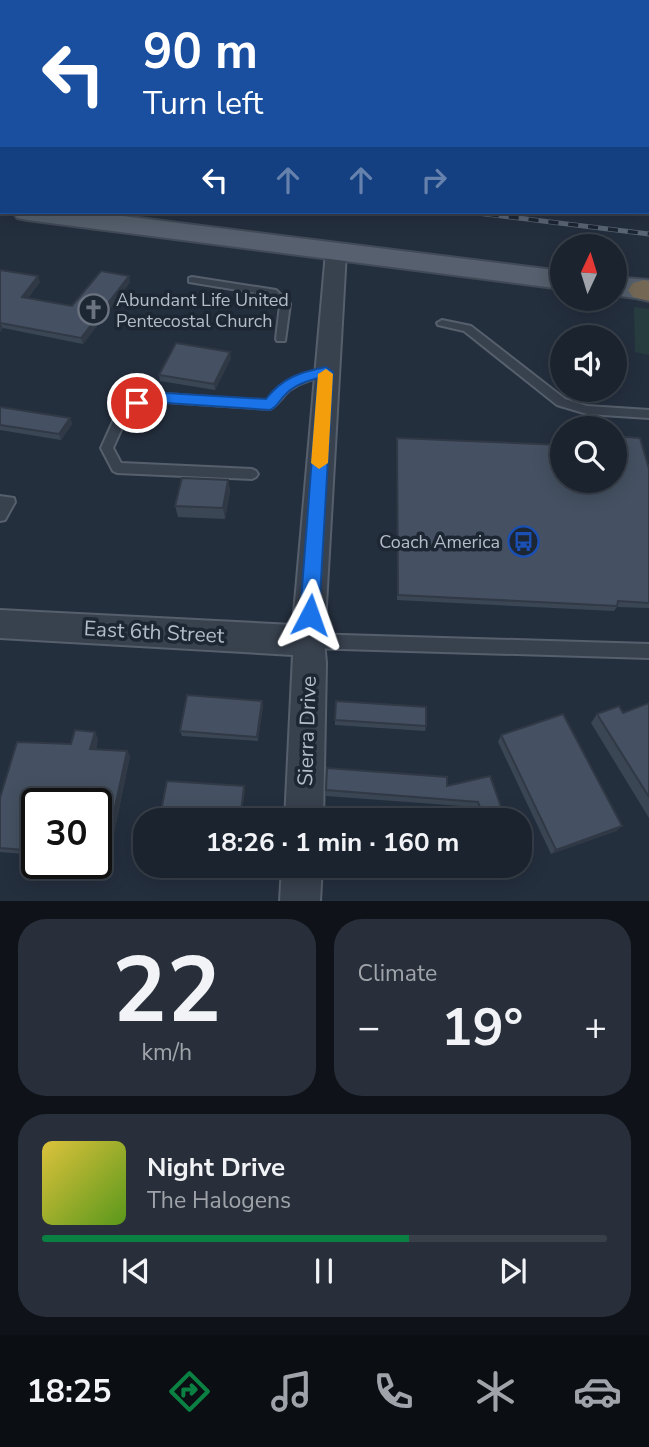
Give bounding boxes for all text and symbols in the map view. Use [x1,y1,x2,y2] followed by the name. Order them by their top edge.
[143,18,258,85] text: 90 m
[28,28,119,119] icon: left
[143,82,263,125] text: Turn left
[196,161,234,199] icon: left
[269,161,307,199] icon: ahead
[342,161,380,199] icon: ahead
[415,161,453,199] icon: right
[550,234,626,312] north arrow
[550,234,627,493] map controls
[116,288,289,333] place label: Abundant Life United Pentecostal Church
[76,293,110,327] church icon: Abundant Life United Pentecostal Church
[550,325,627,402] button: sound
[107,373,167,433] pin
[118,384,156,422] icon: arrive
[550,416,627,493] button: search
[506,525,540,559] bus stop icon: Coach America
[379,530,500,554] place label: Coach America
[273,578,347,652] position arrow
[83,614,226,650] street label: East 6th Street
[291,675,323,787] street label: Sierra Drive
[21,788,112,879] speed limit sign: 30
[206,825,459,860] text: 18:26 · 1 min · 160 m
[112,929,221,1053] text: 22
[358,958,437,989] text: Climate
[441,992,523,1063] text: 19°
[358,1002,380,1053] text: −
[584,1002,607,1053] text: +
[141,1037,192,1068] text: km/h
[147,1150,285,1185] text: Night Drive
[147,1185,291,1216] text: The Halogens
[117,1252,155,1290] icon: previous
[305,1252,343,1290] icon: pause
[494,1252,532,1290] icon: next
[165,1367,214,1416] icon: directions
[267,1367,316,1416] icon: music
[369,1367,418,1416] icon: phone
[471,1367,520,1416] icon: climate
[573,1367,622,1416] icon: car
[27,1370,111,1413] text: 18:25

